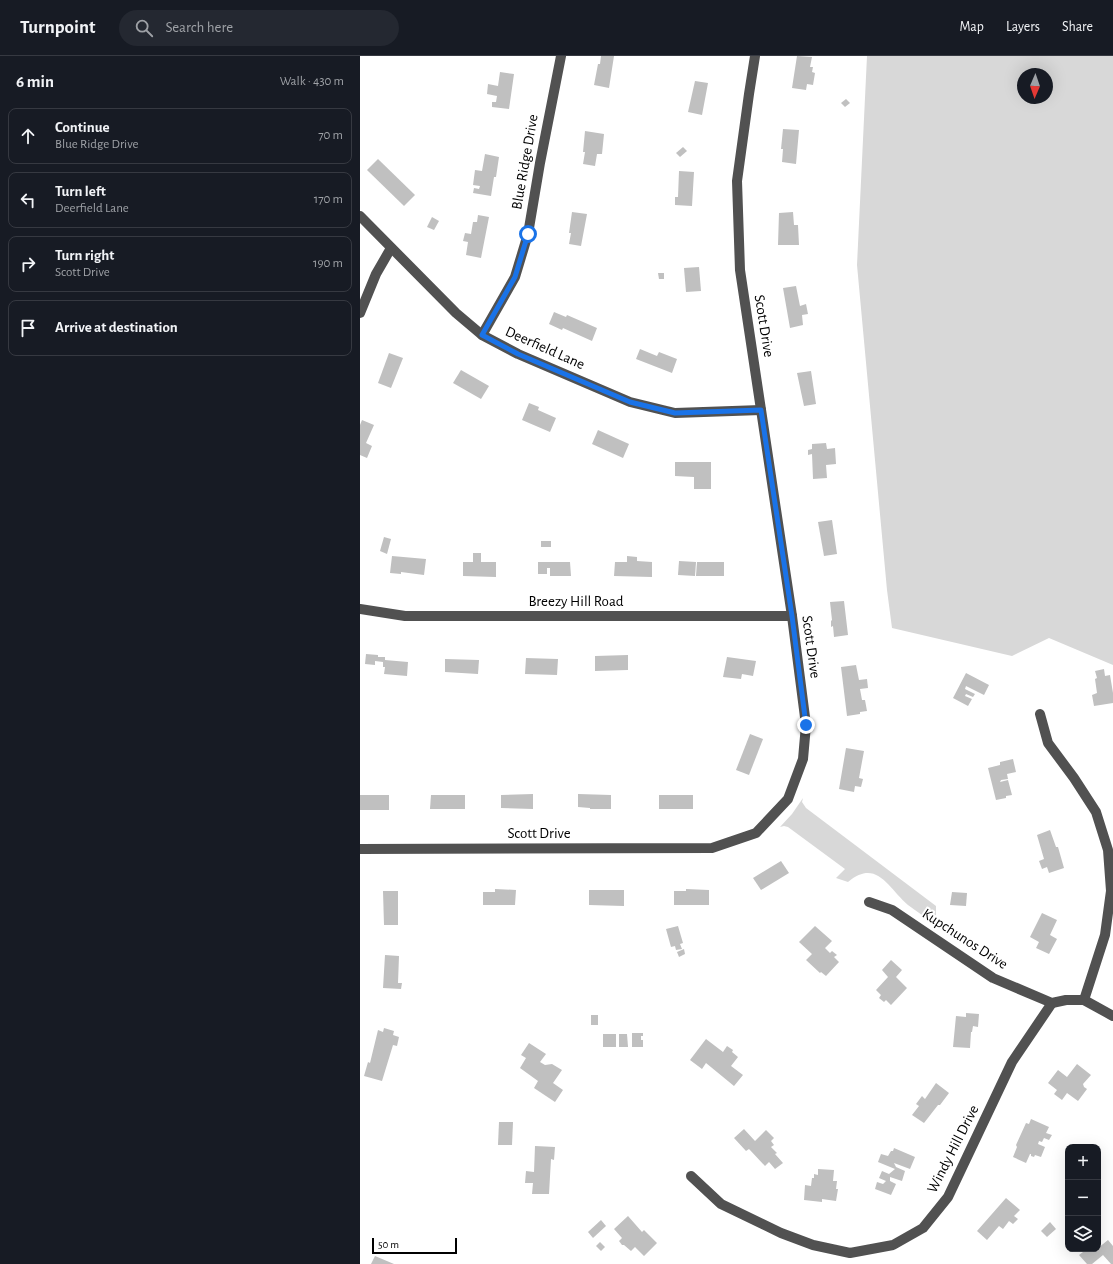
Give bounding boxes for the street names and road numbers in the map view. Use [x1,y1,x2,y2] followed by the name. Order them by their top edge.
[509,113,541,211] street label: Blue Ridge Drive
[752,294,776,358] street label: Scott Drive
[503,324,587,372] street label: Deerfield Lane
[528,594,624,609] street label: Breezy Hill Road
[799,615,823,679] street label: Scott Drive
[507,826,571,841] street label: Scott Drive
[920,906,1011,972] street label: Kupchunos Drive
[924,1103,982,1195] street label: Windy Hill Drive

